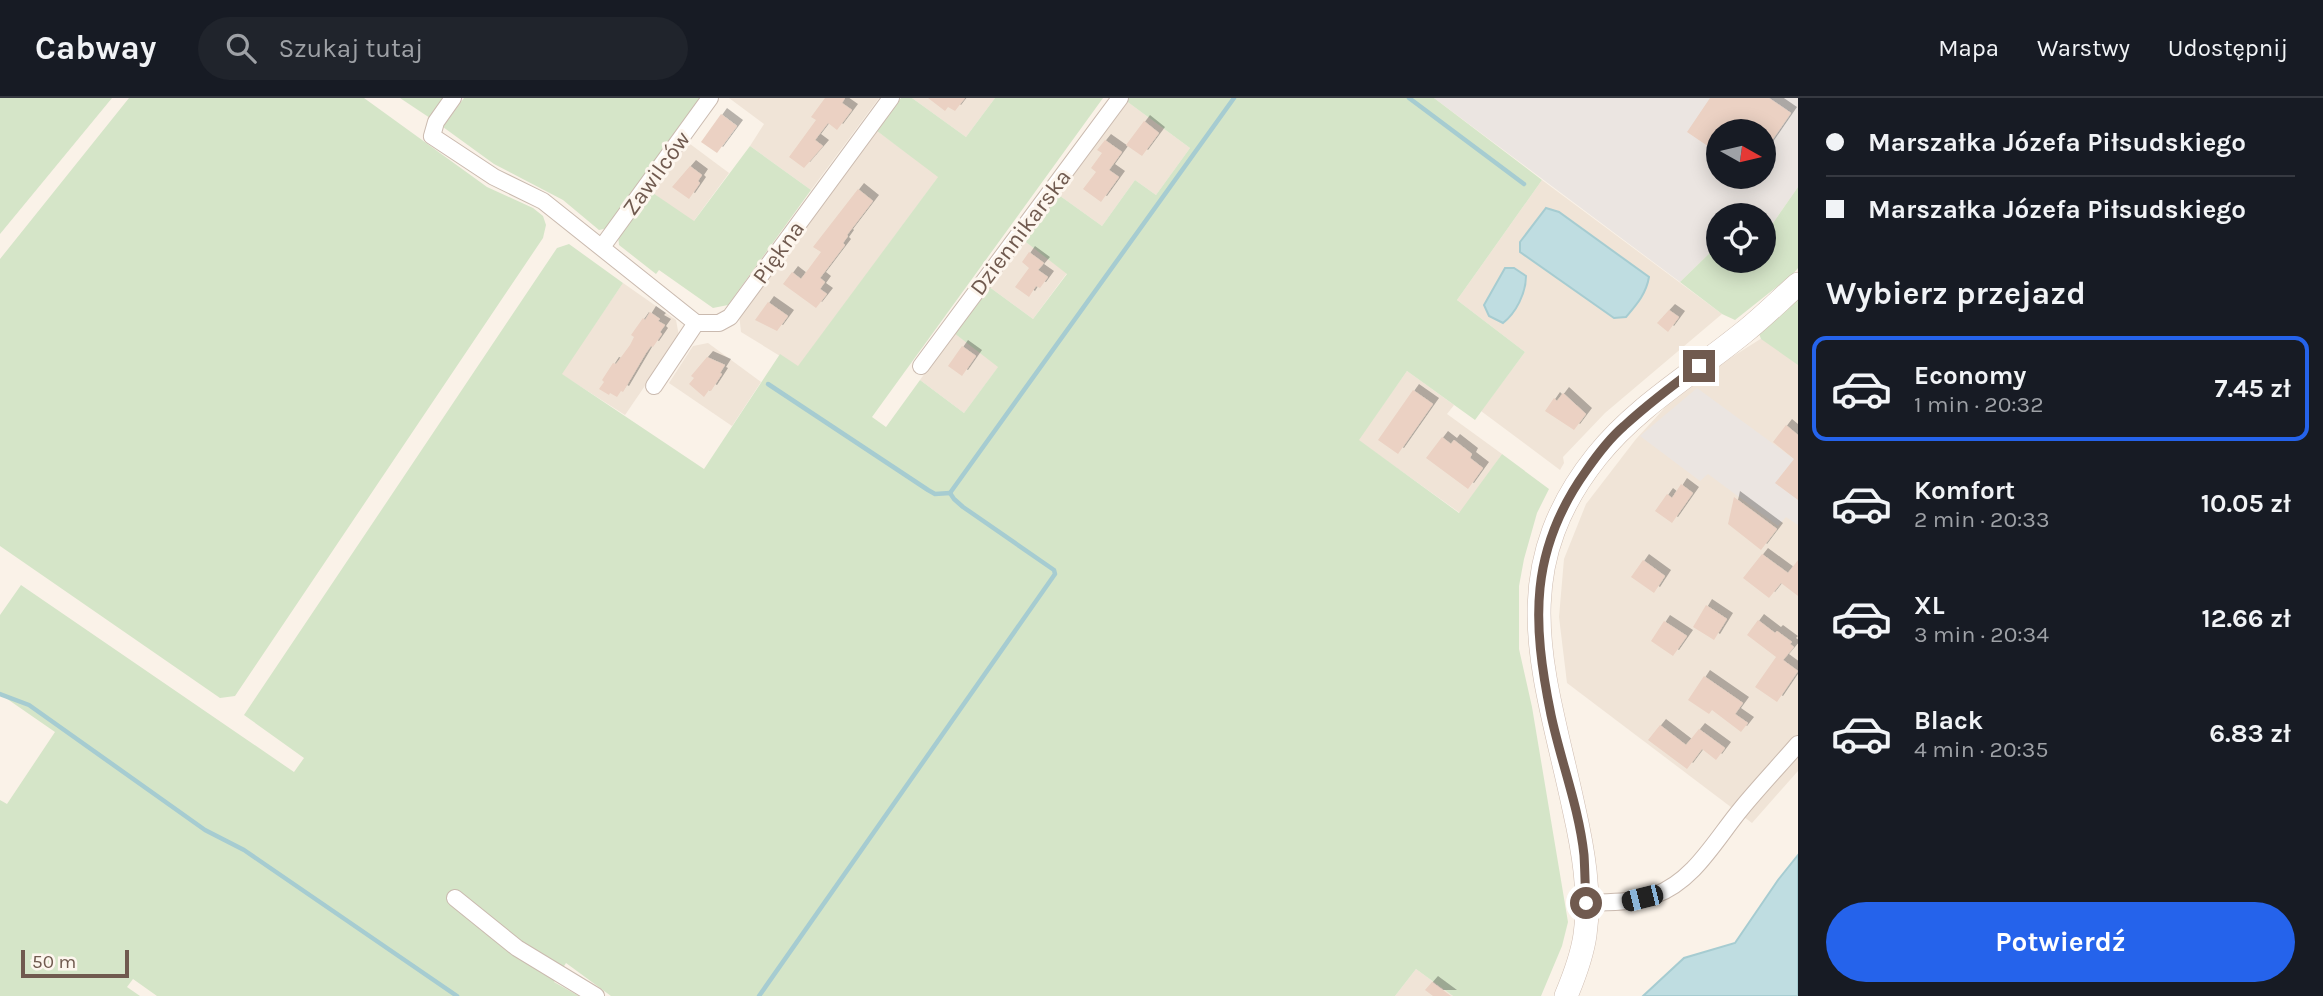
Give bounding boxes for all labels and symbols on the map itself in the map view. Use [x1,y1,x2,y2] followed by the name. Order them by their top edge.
[1706,119,1776,189] north arrow
[617,126,696,221] street label: Zawilców
[964,164,1077,301] street label: Dziennikarska
[747,216,810,289] street label: Piękna
[1683,350,1715,382] route end
[1620,883,1665,913] car
[1570,887,1602,919] route start
[21,947,130,979] scale bar

